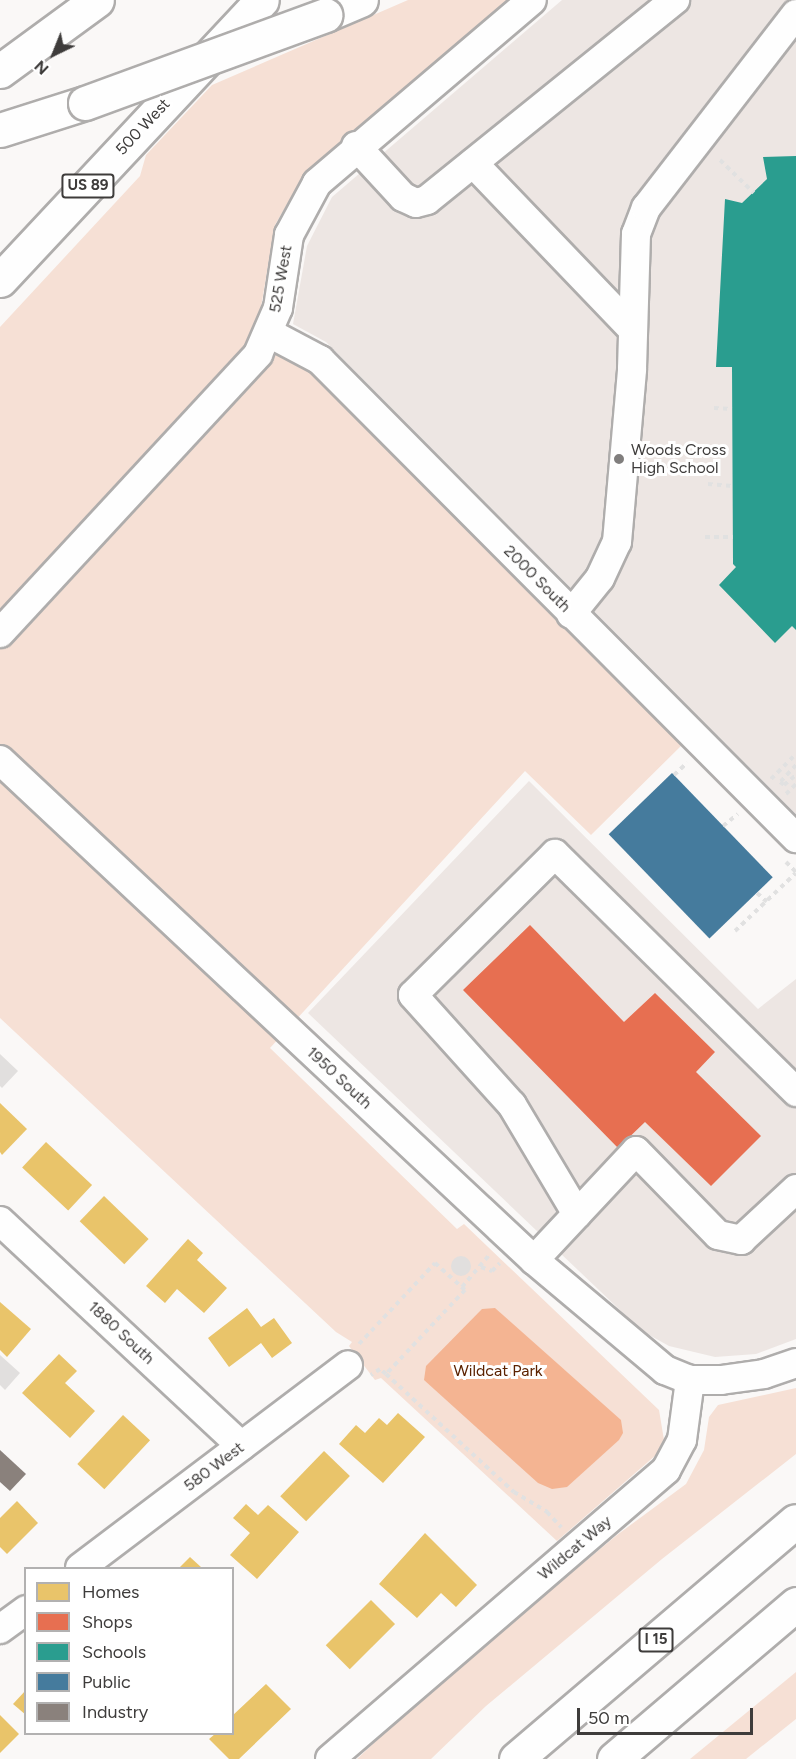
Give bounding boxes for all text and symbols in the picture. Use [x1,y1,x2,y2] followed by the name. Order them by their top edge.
[24,24,84,84] north arrow
[30,56,52,79] text: N
[112,95,174,159] street label: 500 West
[61,174,115,198] road number: US 89
[266,244,296,314] street label: 525 West
[631,440,726,478] place label: Woods Cross High School
[612,452,626,466] marker: Woods Cross High School
[500,542,574,616] street label: 2000 South
[302,1043,376,1113] street label: 1950 South
[84,1298,158,1368] street label: 1880 South
[453,1361,543,1381] park label: Wildcat Park
[180,1438,248,1496] street label: 580 West
[534,1512,616,1584] street label: Wildcat Way
[24,1567,234,1735] legend
[82,1581,140,1603] text: Homes
[82,1611,133,1633] text: Shops
[638,1628,674,1652] road number: I 15
[82,1641,146,1663] text: Schools
[82,1671,131,1693] text: Public
[580,1696,756,1734] scale bar
[82,1701,148,1723] text: Industry
[588,1707,630,1729] text: 50 m

